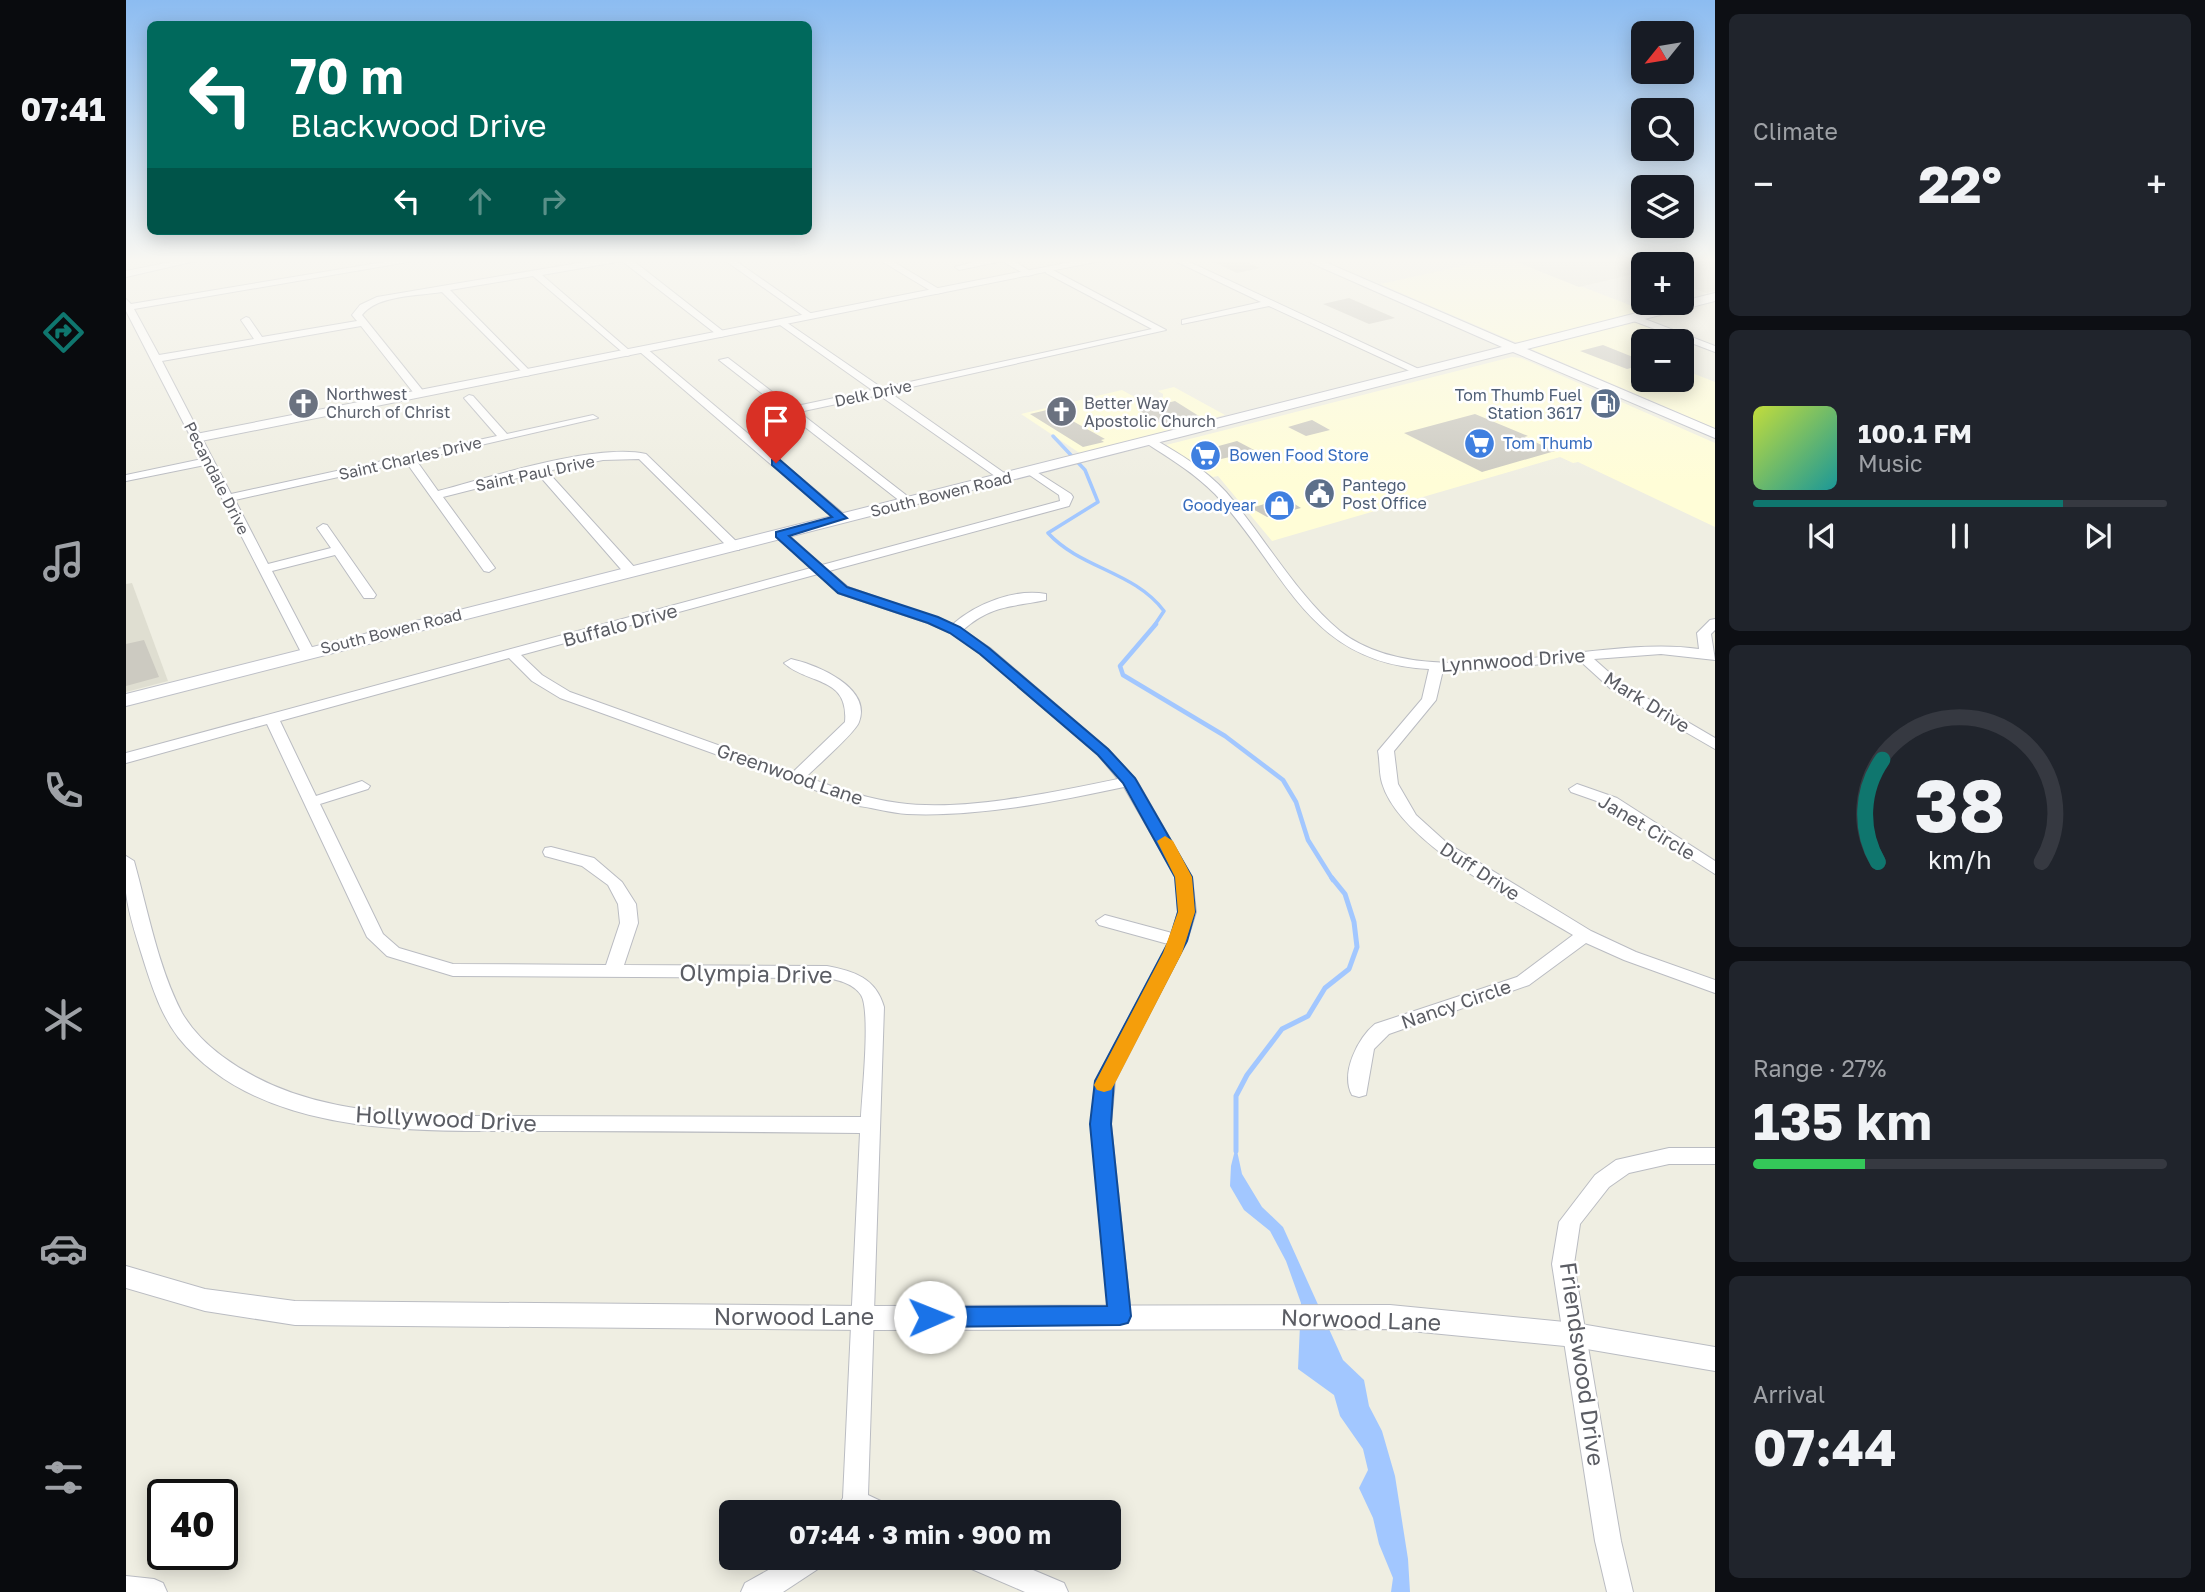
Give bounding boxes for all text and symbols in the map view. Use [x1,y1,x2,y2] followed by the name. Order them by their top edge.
[1631,21,1694,84] north arrow
[1631,21,1694,392] map controls
[290,46,404,105] text: 70 m
[175,49,266,140] icon: left
[21,90,105,128] text: 07:41
[1631,98,1694,161] button: search
[290,106,547,144] text: Blackwood Drive
[1753,117,1838,145] text: Climate
[1918,152,2002,214] text: 22°
[1753,161,1774,206] text: −
[2146,161,2167,206] text: +
[1631,175,1694,238] button: layers
[388,182,426,220] icon: left
[461,182,499,220] icon: ahead
[534,182,572,220] icon: right
[1631,252,1694,315] button: +
[39,308,88,357] icon: directions
[1631,329,1694,392] button: −
[833,375,913,411] street label: Delk Drive
[326,384,450,422] place label: Northwest Church of Christ
[1455,385,1582,423] place label: Tom Thumb Fuel Station 3617
[286,386,320,420] church icon: Northwest Church of Christ
[1588,387,1622,421] fuel station icon: Tom Thumb Fuel Station 3617
[746,391,806,463] pin
[1084,393,1216,431] place label: Better Way Apostolic Church
[1044,395,1078,429] church icon: Better Way Apostolic Church
[757,402,795,440] icon: arrive
[180,418,254,538] street label: Pecandale Drive
[1858,418,1972,449] text: 100.1 FM
[1463,426,1497,460] supermarket icon: Tom Thumb
[337,432,483,484] street label: Saint Charles Drive
[1503,433,1593,453] place label: Tom Thumb
[1189,438,1223,472] supermarket icon: Bowen Food Store
[1229,445,1369,465] place label: Bowen Food Store
[1858,449,1923,477] text: Music
[474,451,596,495] street label: Saint Paul Drive
[868,467,1014,521] street label: South Bowen Road
[1342,475,1427,513] place label: Pantego Post Office
[1302,477,1336,511] public building icon: Pantego Post Office
[1262,488,1296,522] shop icon: Goodyear
[1182,495,1256,515] place label: Goodyear
[1803,517,1841,555] icon: previous
[1941,517,1979,555] icon: pause
[2079,517,2117,555] icon: next
[39,537,88,586] icon: music
[560,598,680,651] street label: Buffalo Drive
[318,604,464,658] street label: South Bowen Road
[1440,643,1586,676] street label: Lynnwood Drive
[1600,666,1695,737] street label: Mark Drive
[714,738,866,809] street label: Greenwood Lane
[1915,761,2006,848] text: 38
[39,766,88,815] icon: phone
[1595,789,1700,864] street label: Janet Circle
[1436,836,1525,905] street label: Duff Drive
[1928,844,1992,875] text: km/h
[679,958,833,988] street label: Olympia Drive
[1398,974,1514,1033] street label: Nancy Circle
[39,995,88,1044] icon: climate
[1753,1054,1886,1082] text: Range · 27%
[1753,1089,1932,1151] text: 135 km
[355,1099,538,1137] street label: Hollywood Drive
[39,1224,88,1273] icon: car
[1555,1260,1611,1468] street label: Friendswood Drive
[893,1280,967,1354] position arrow
[714,1302,874,1330] street label: Norwood Lane
[1280,1302,1442,1336] street label: Norwood Lane
[1753,1380,1825,1408] text: Arrival
[1753,1415,1897,1477] text: 07:44
[39,1453,88,1502] icon: filters
[147,1479,238,1570] speed limit sign: 40
[789,1519,1051,1550] text: 07:44 · 3 min · 900 m

